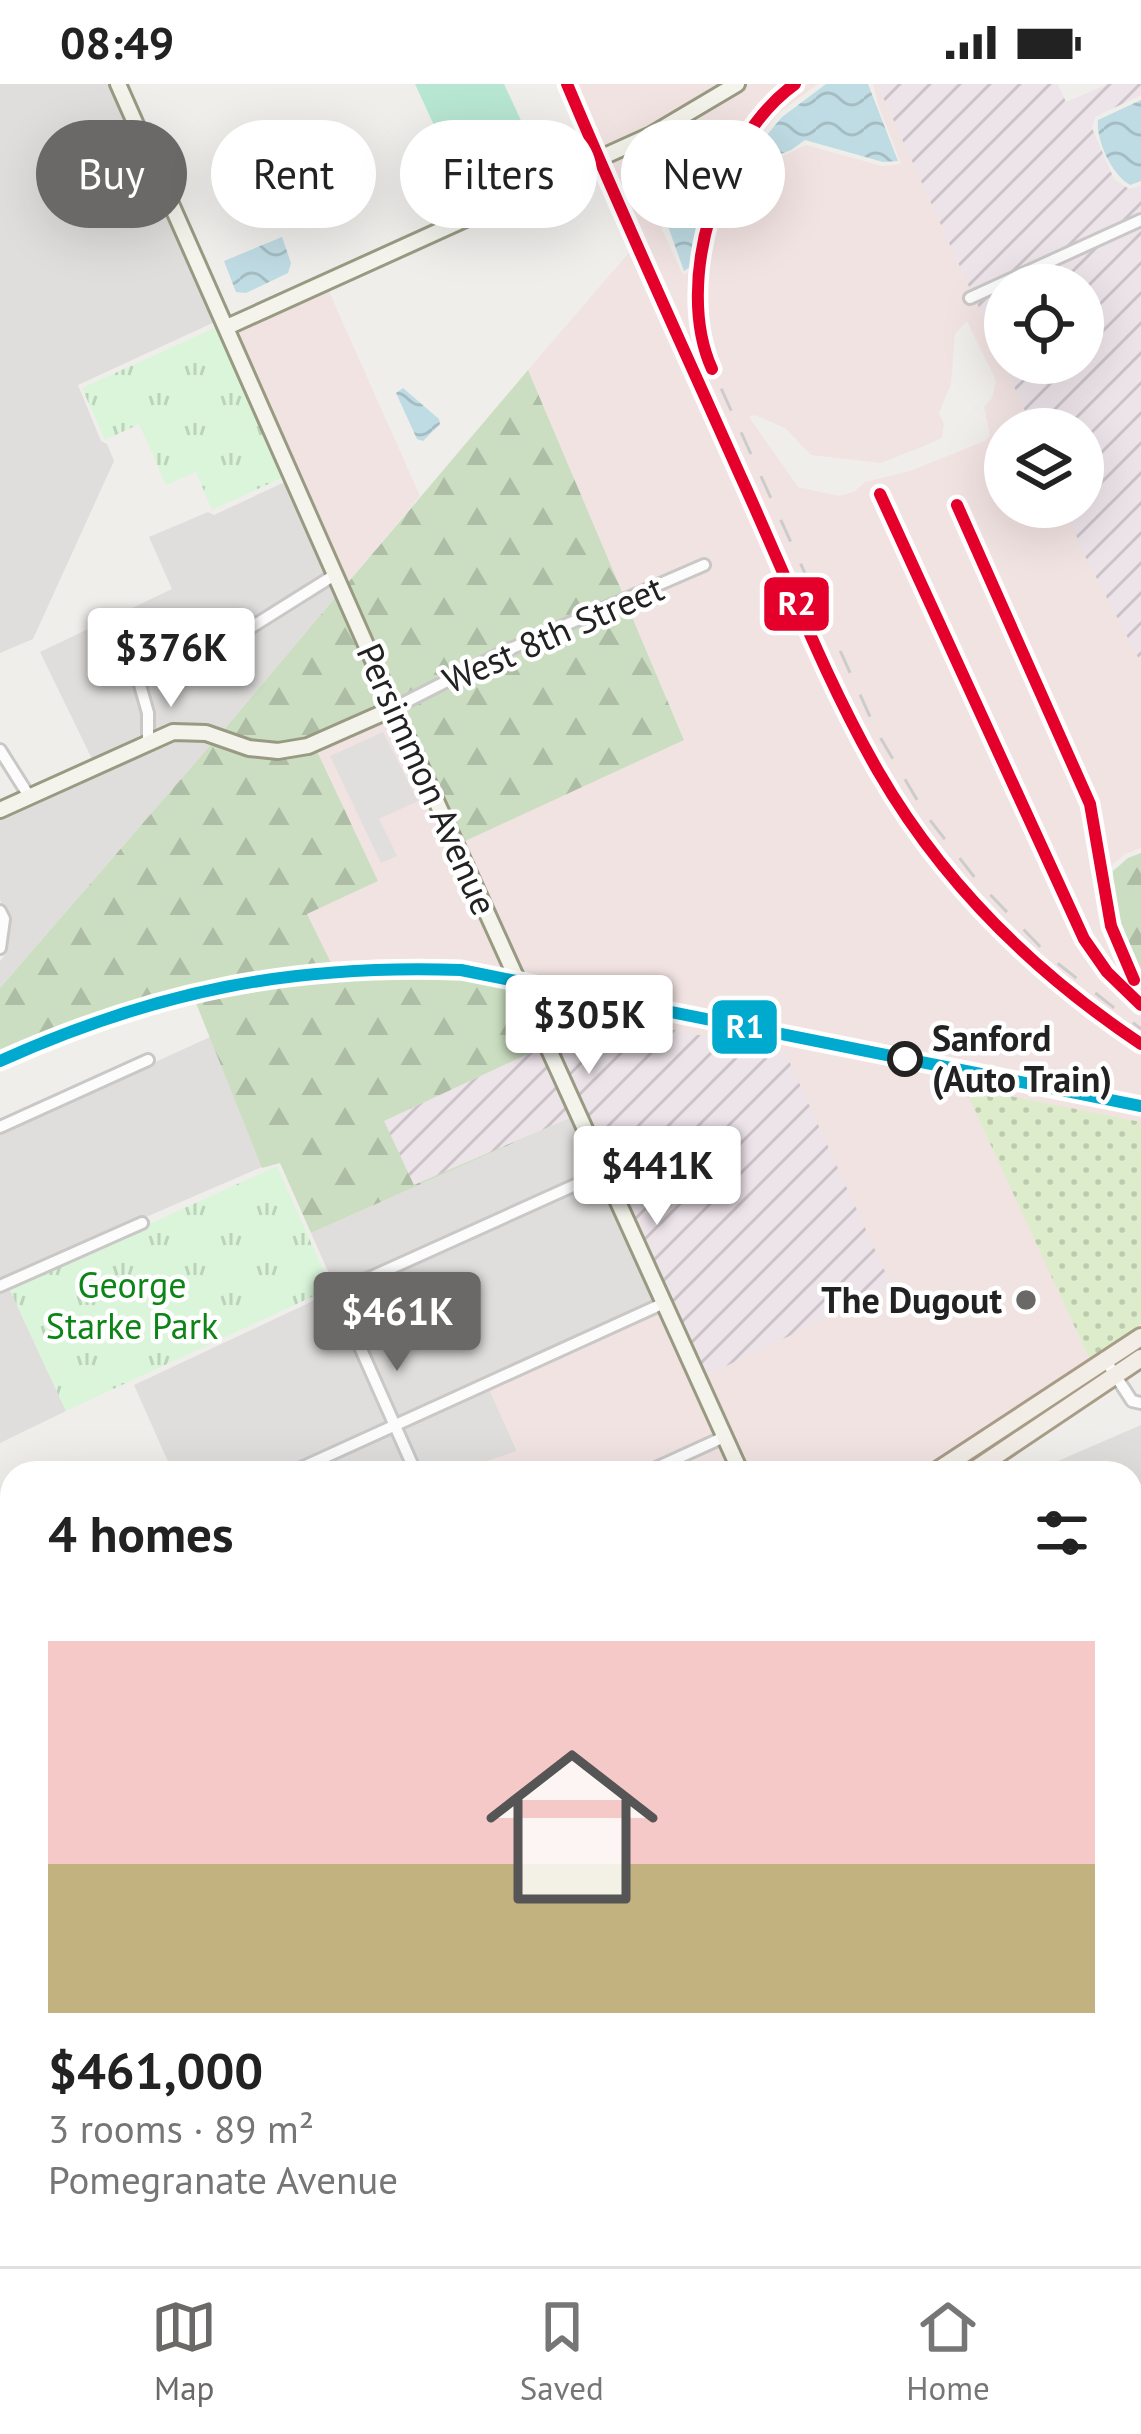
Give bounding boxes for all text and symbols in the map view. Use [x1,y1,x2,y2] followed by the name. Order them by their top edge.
[60,13,174,71] text: 08:49
[36,120,187,228] chip: Buy
[211,120,376,228] chip: Rent
[400,120,597,228] chip: Filters
[621,120,785,228] chip: New
[984,264,1104,528] map controls
[984,264,1104,384] button: locate
[984,408,1104,528] button: layers
[435,564,670,703] street label: West 8th Street
[762,575,831,633] line badge: R2
[778,581,816,624] text: R2
[87,608,255,710] pin: $376K
[115,621,227,672] text: $376K
[347,636,508,922] street label: Persimmon Avenue
[505,975,673,1077] pin: $305K
[533,988,645,1039] text: $305K
[710,998,779,1056] line badge: R1
[726,1004,764,1047] text: R1
[932,1014,1112,1102] place label: Sanford (Auto Train)
[889,1043,921,1075] marker: Sanford (Auto Train)
[573,1126,741,1228] pin: $441K
[601,1139,713,1190] text: $441K
[46,1261,218,1349] park label: George Starke Park
[313,1272,481,1374] pin: $461K
[821,1276,1002,1323] place label: The Dugout
[341,1285,453,1336] text: $461K
[1013,1287,1039,1313] marker: The Dugout
[48,1500,234,1566] text: 4 homes
[1029,1500,1095,1566] icon: filters
[464,1719,680,1935] icon: home
[48,2037,263,2103] text: $461,000
[48,2103,314,2154] text: 3 rooms · 89 m²
[48,2154,398,2205] text: Pomegranate Avenue
[151,2294,217,2409] tab: Map
[520,2294,604,2409] tab: Saved
[906,2294,990,2409] tab: Home

